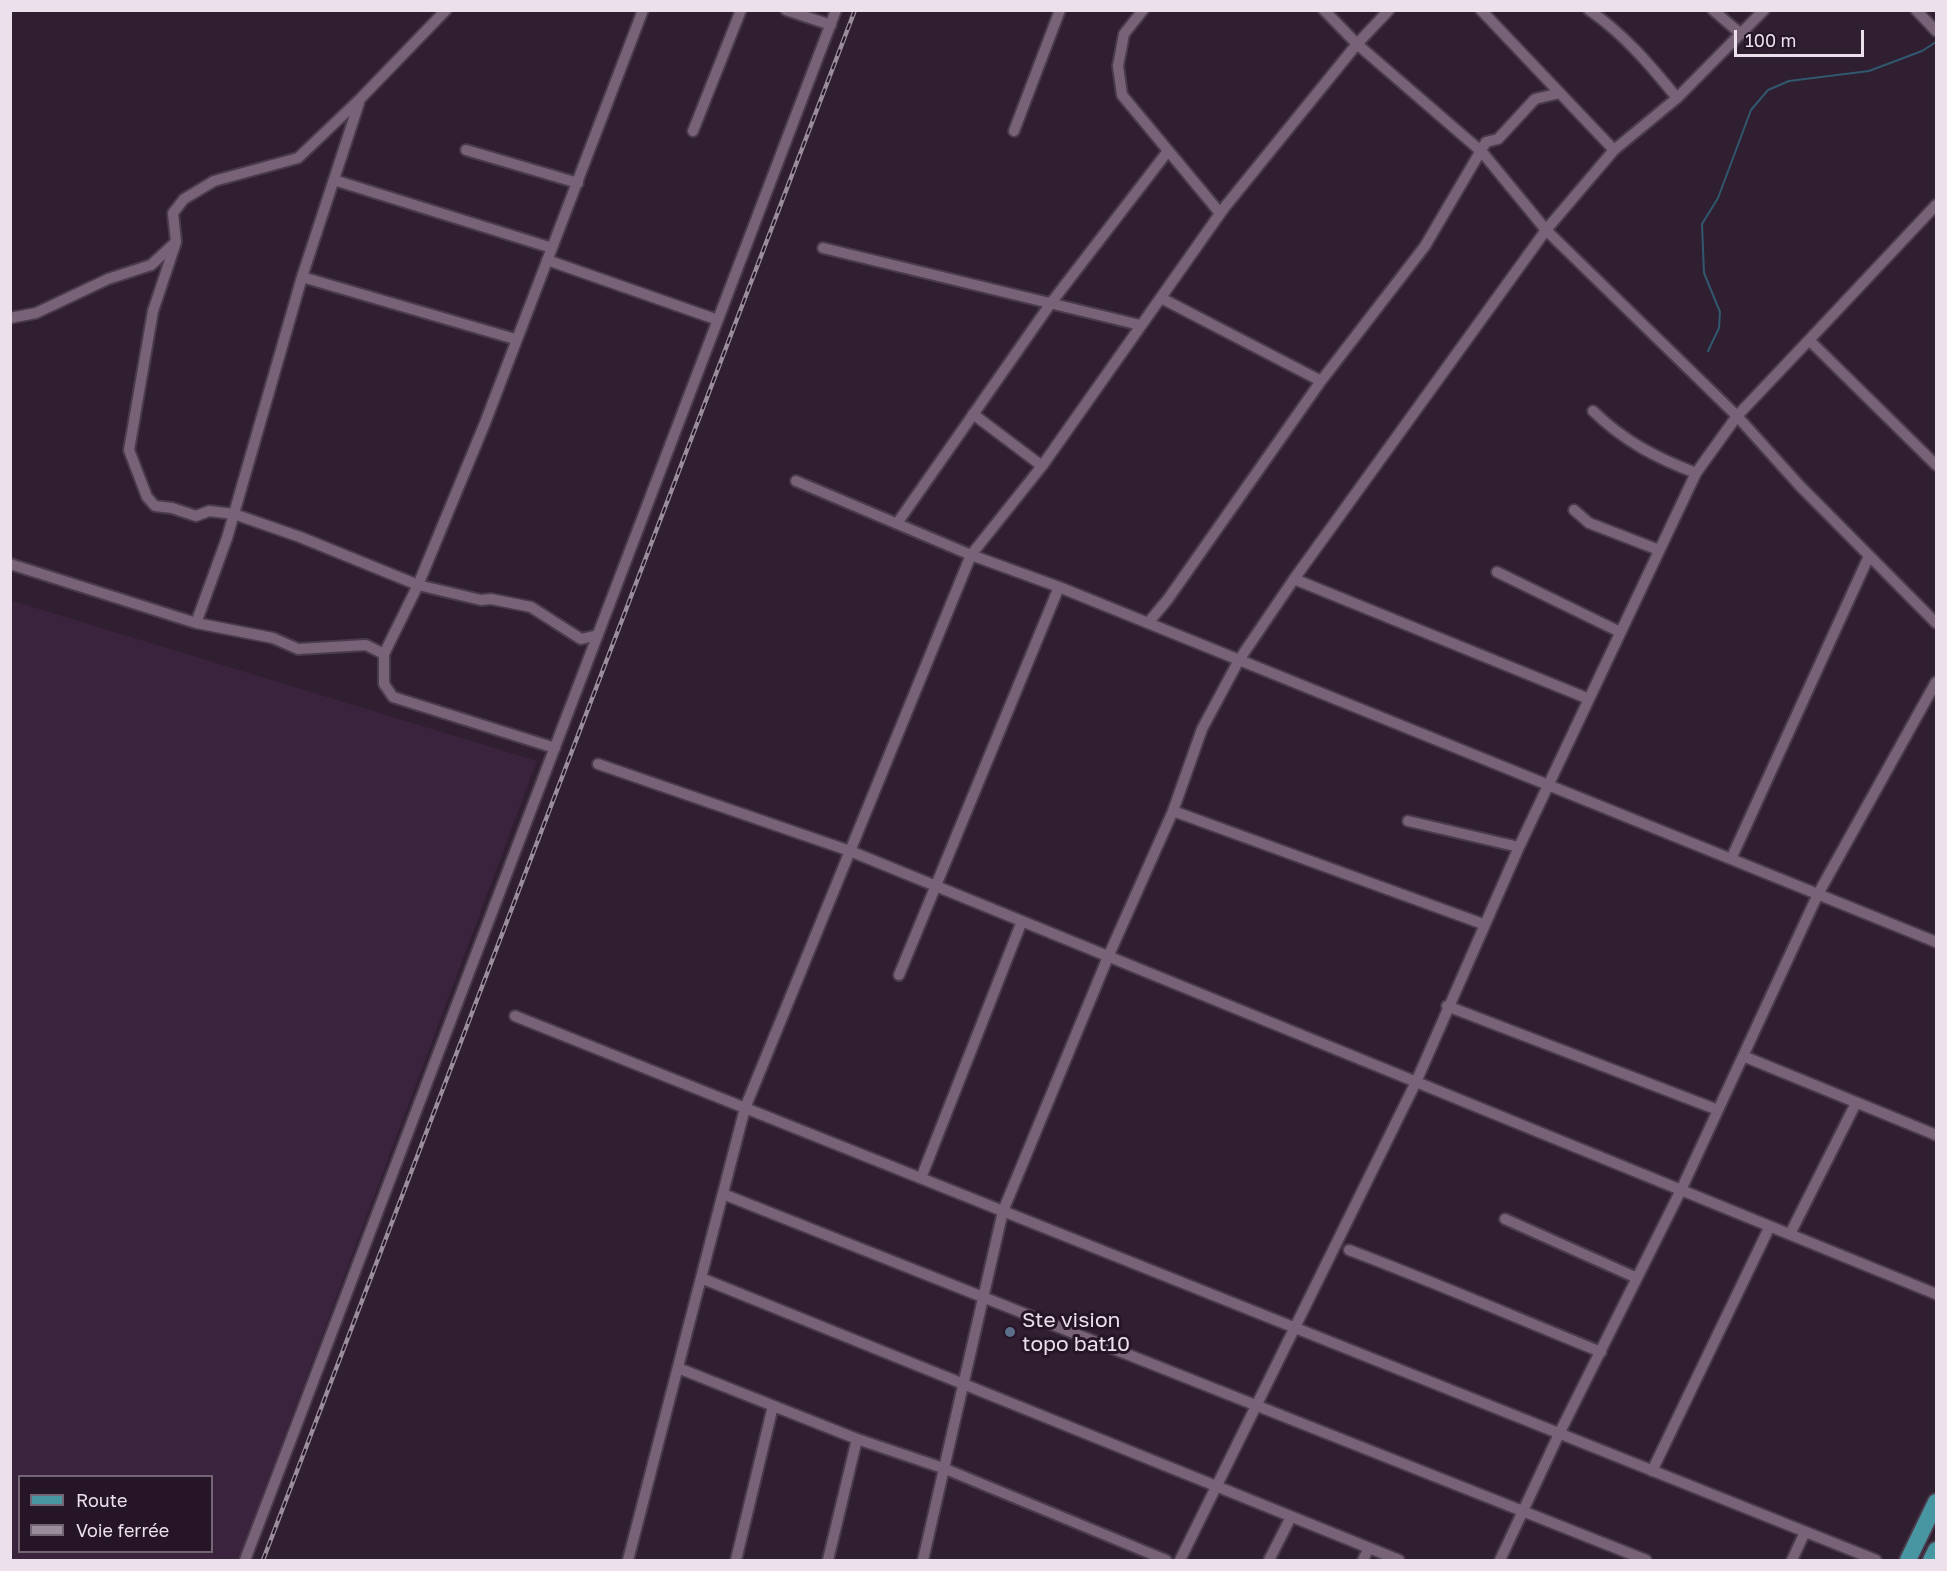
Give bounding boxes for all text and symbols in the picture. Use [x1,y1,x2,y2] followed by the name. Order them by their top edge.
[1737,18,1868,56] scale bar
[1745,29,1796,51] text: 100 m
[1022,1307,1130,1357] place label: Ste vision topo bat10
[1003,1325,1017,1339] marker: Ste vision topo bat10
[18,1475,213,1553] legend
[76,1489,127,1511] text: Route
[76,1519,169,1541] text: Voie ferrée

